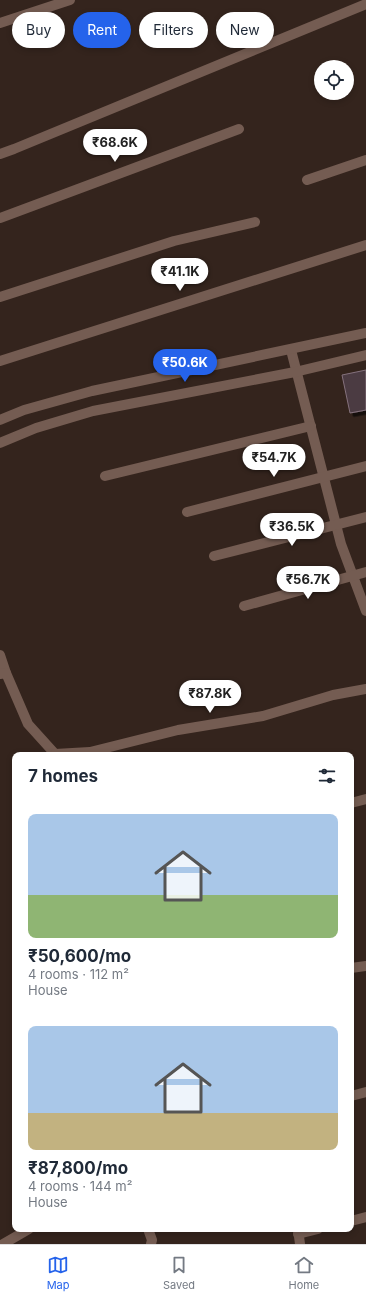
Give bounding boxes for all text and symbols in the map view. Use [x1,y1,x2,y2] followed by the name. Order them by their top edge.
[12,12,65,48] chip: Buy
[73,12,131,48] chip: Rent
[139,12,208,48] chip: Filters
[216,12,274,48] chip: New
[314,60,354,100] map controls
[314,60,354,100] button: locate
[82,129,148,163] pin: ₹68.6K
[92,134,138,150] text: ₹68.6K
[147,258,213,292] pin: ₹41.1K
[160,263,200,279] text: ₹41.1K
[152,349,218,383] pin: ₹50.6K
[162,354,208,370] text: ₹50.6K
[241,444,307,478] pin: ₹54.7K
[251,449,297,465] text: ₹54.7K
[259,513,325,547] pin: ₹36.5K
[269,518,315,534] text: ₹36.5K
[275,566,341,600] pin: ₹56.7K
[286,571,330,587] text: ₹56.7K
[177,680,243,714] pin: ₹87.8K
[188,685,232,701] text: ₹87.8K
[316,765,338,787] icon: filters
[28,766,98,786] text: 7 homes
[147,840,219,912] icon: home
[28,946,131,966] text: ₹50,600/mo
[28,966,129,982] text: 4 rooms · 112 m²
[28,982,68,998] text: House
[147,1052,219,1124] icon: home
[28,1158,128,1178] text: ₹87,800/mo
[28,1178,133,1194] text: 4 rooms · 144 m²
[28,1194,68,1210] text: House
[47,1254,70,1292] tab: Map
[163,1254,195,1292] tab: Saved
[288,1254,319,1292] tab: Home

